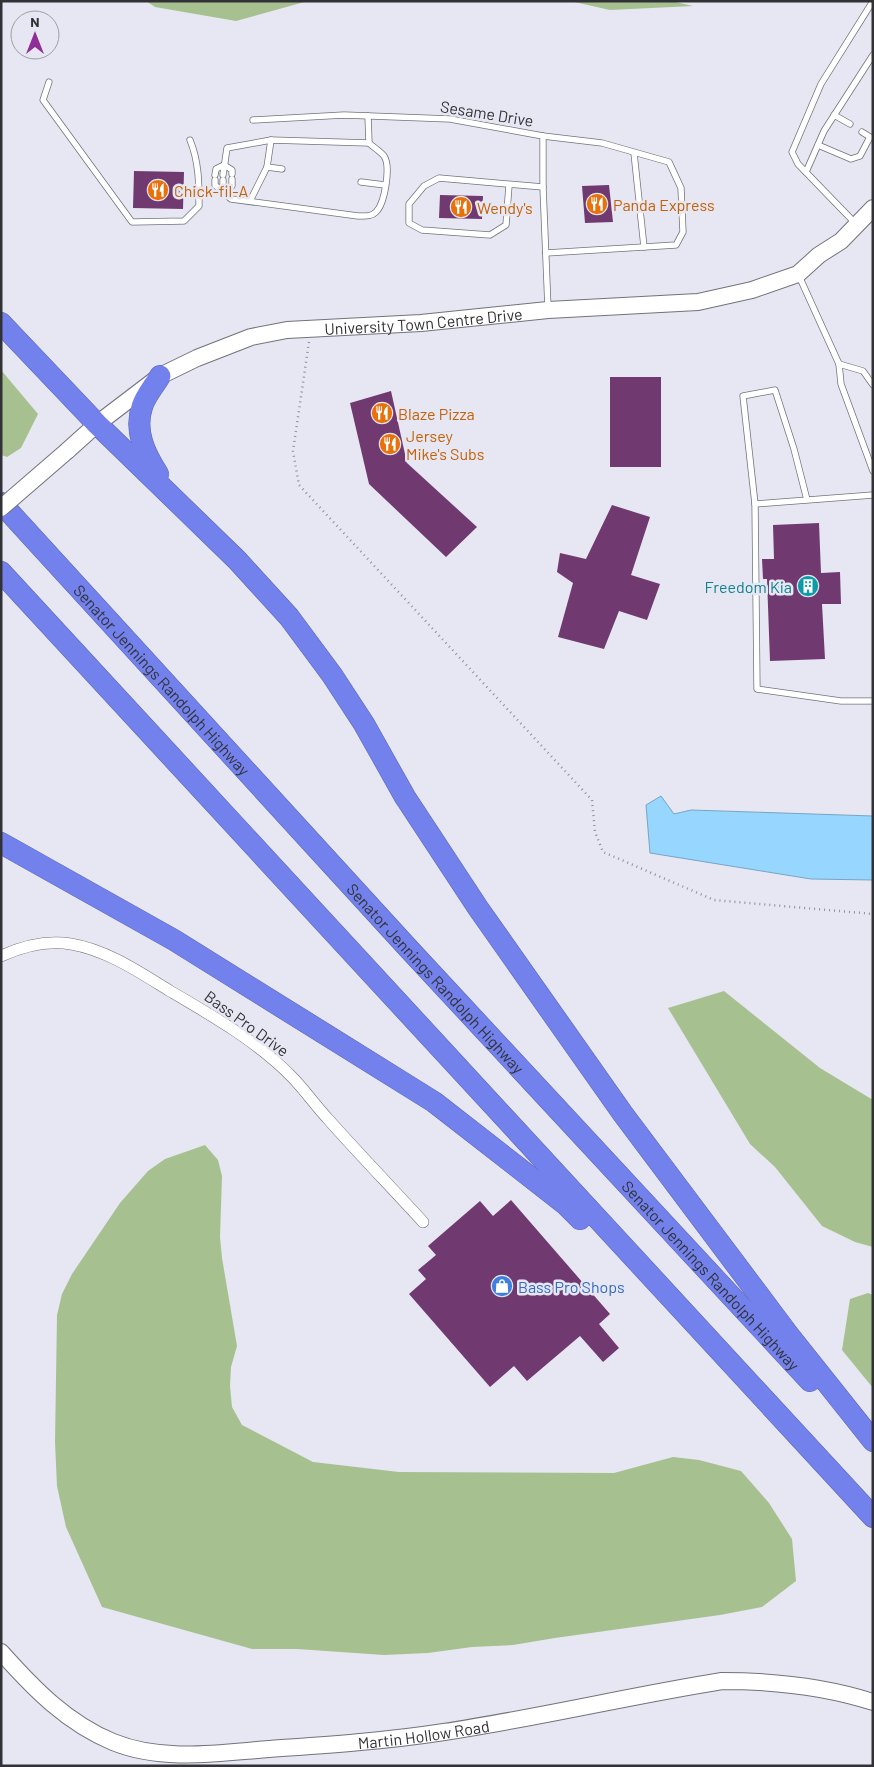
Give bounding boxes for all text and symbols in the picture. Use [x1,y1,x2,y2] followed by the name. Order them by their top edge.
[10,10,60,60] north arrow
[30,13,40,30] text: N
[439,96,535,130] street label: Sesame Drive
[146,178,170,202] restaurant icon: Chick-fil-A
[174,181,249,200] place label: Chick-fil-A
[585,192,609,216] restaurant icon: Panda Express
[449,195,473,219] restaurant icon: Wendy's
[613,195,715,214] place label: Panda Express
[477,198,533,217] place label: Wendy's
[324,303,523,338] street label: University Town Centre Drive
[370,401,394,425] restaurant icon: Blaze Pizza
[398,404,475,423] place label: Blaze Pizza
[406,426,484,463] place label: Jersey Mike's Subs
[378,432,402,456] restaurant icon: Jersey Mike's Subs
[796,574,820,598] building icon: Freedom Kia
[704,577,792,596] place label: Freedom Kia
[70,580,255,779] street label: Senator Jennings Randolph Highway
[344,879,529,1077] street label: Senator Jennings Randolph Highway
[201,986,293,1060] street label: Bass Pro Drive
[619,1176,804,1374] street label: Senator Jennings Randolph Highway
[490,1274,514,1298] shop icon: Bass Pro Shops
[518,1277,625,1296] place label: Bass Pro Shops
[357,1715,491,1752] street label: Martin Hollow Road

